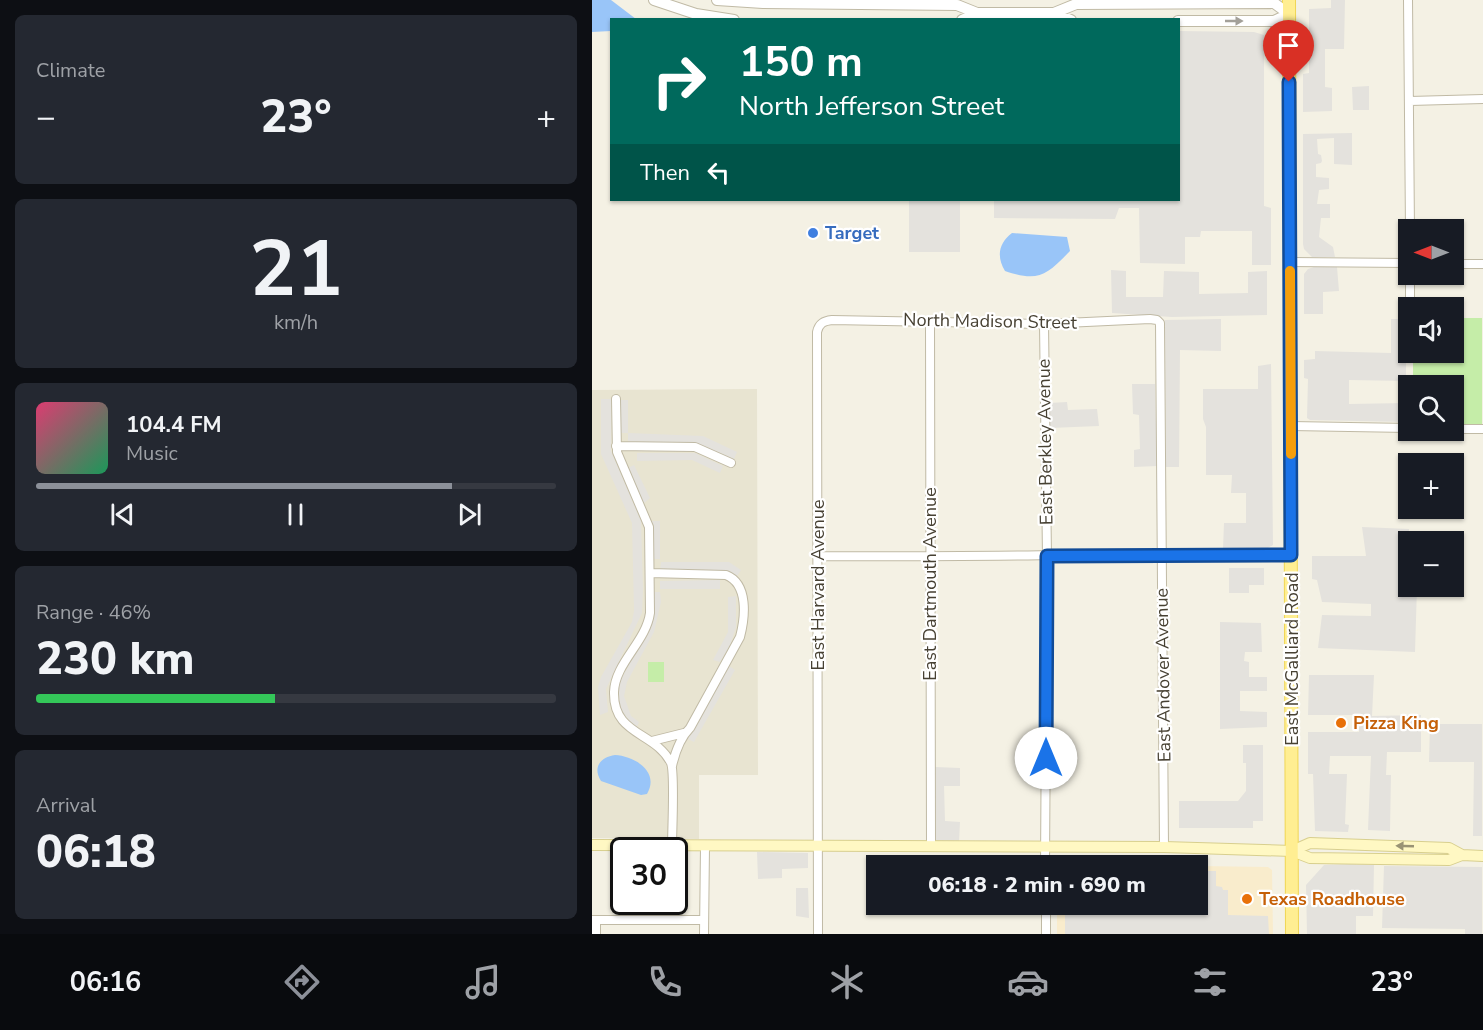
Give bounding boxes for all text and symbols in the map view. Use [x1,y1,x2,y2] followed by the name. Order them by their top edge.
[1225,16,1244,26] one-way arrow
[1263,20,1314,82] pin
[1272,29,1305,62] icon: arrive
[739,34,863,91] text: 150 m
[640,42,718,120] icon: right
[36,57,105,84] text: Climate
[260,87,332,148] text: 23°
[739,88,1004,125] text: North Jefferson Street
[36,95,56,140] text: −
[536,95,556,140] text: +
[702,156,735,189] icon: left
[640,158,690,188] text: Then
[249,216,343,323] text: 21
[1398,219,1464,285] north arrow
[1398,219,1464,597] map controls
[825,221,879,245] place label: Target
[806,226,820,240] marker: Target
[1398,297,1464,363] button: sound
[903,307,1078,335] street label: North Madison Street
[274,309,318,336] text: km/h
[1032,359,1058,525] street label: East Berkley Avenue
[1398,375,1464,441] button: search
[126,410,222,440] text: 104.4 FM
[126,440,178,467] text: Music
[1398,453,1464,519] button: +
[918,487,942,681] street label: East Dartmouth Avenue
[106,498,139,531] icon: previous
[279,498,312,531] icon: pause
[453,498,486,531] icon: next
[806,500,830,670] street label: East Harvard Avenue
[1398,531,1464,597] button: −
[1280,572,1304,746] street label: East McGalliard Road
[1149,588,1177,762] street label: East Andover Avenue
[36,599,151,626] text: Range · 46%
[36,629,195,690] text: 230 km
[1353,711,1439,735] place label: Pizza King
[1334,716,1348,730] marker: Pizza King
[1014,726,1078,790] position arrow
[36,792,96,819] text: Arrival
[36,822,156,883] text: 06:18
[610,837,688,915] speed limit sign: 30
[1396,842,1415,851] one-way arrow
[928,870,1146,900] text: 06:18 · 2 min · 690 m
[1259,887,1405,911] place label: Texas Roadhouse
[1240,892,1254,906] marker: Texas Roadhouse
[281,961,323,1003] icon: directions
[462,961,504,1003] icon: music
[644,961,686,1003] icon: phone
[826,961,868,1003] icon: climate
[1007,961,1049,1003] icon: car
[1189,961,1231,1003] icon: filters
[70,964,141,1001] text: 06:16
[1370,964,1413,1001] text: 23°

